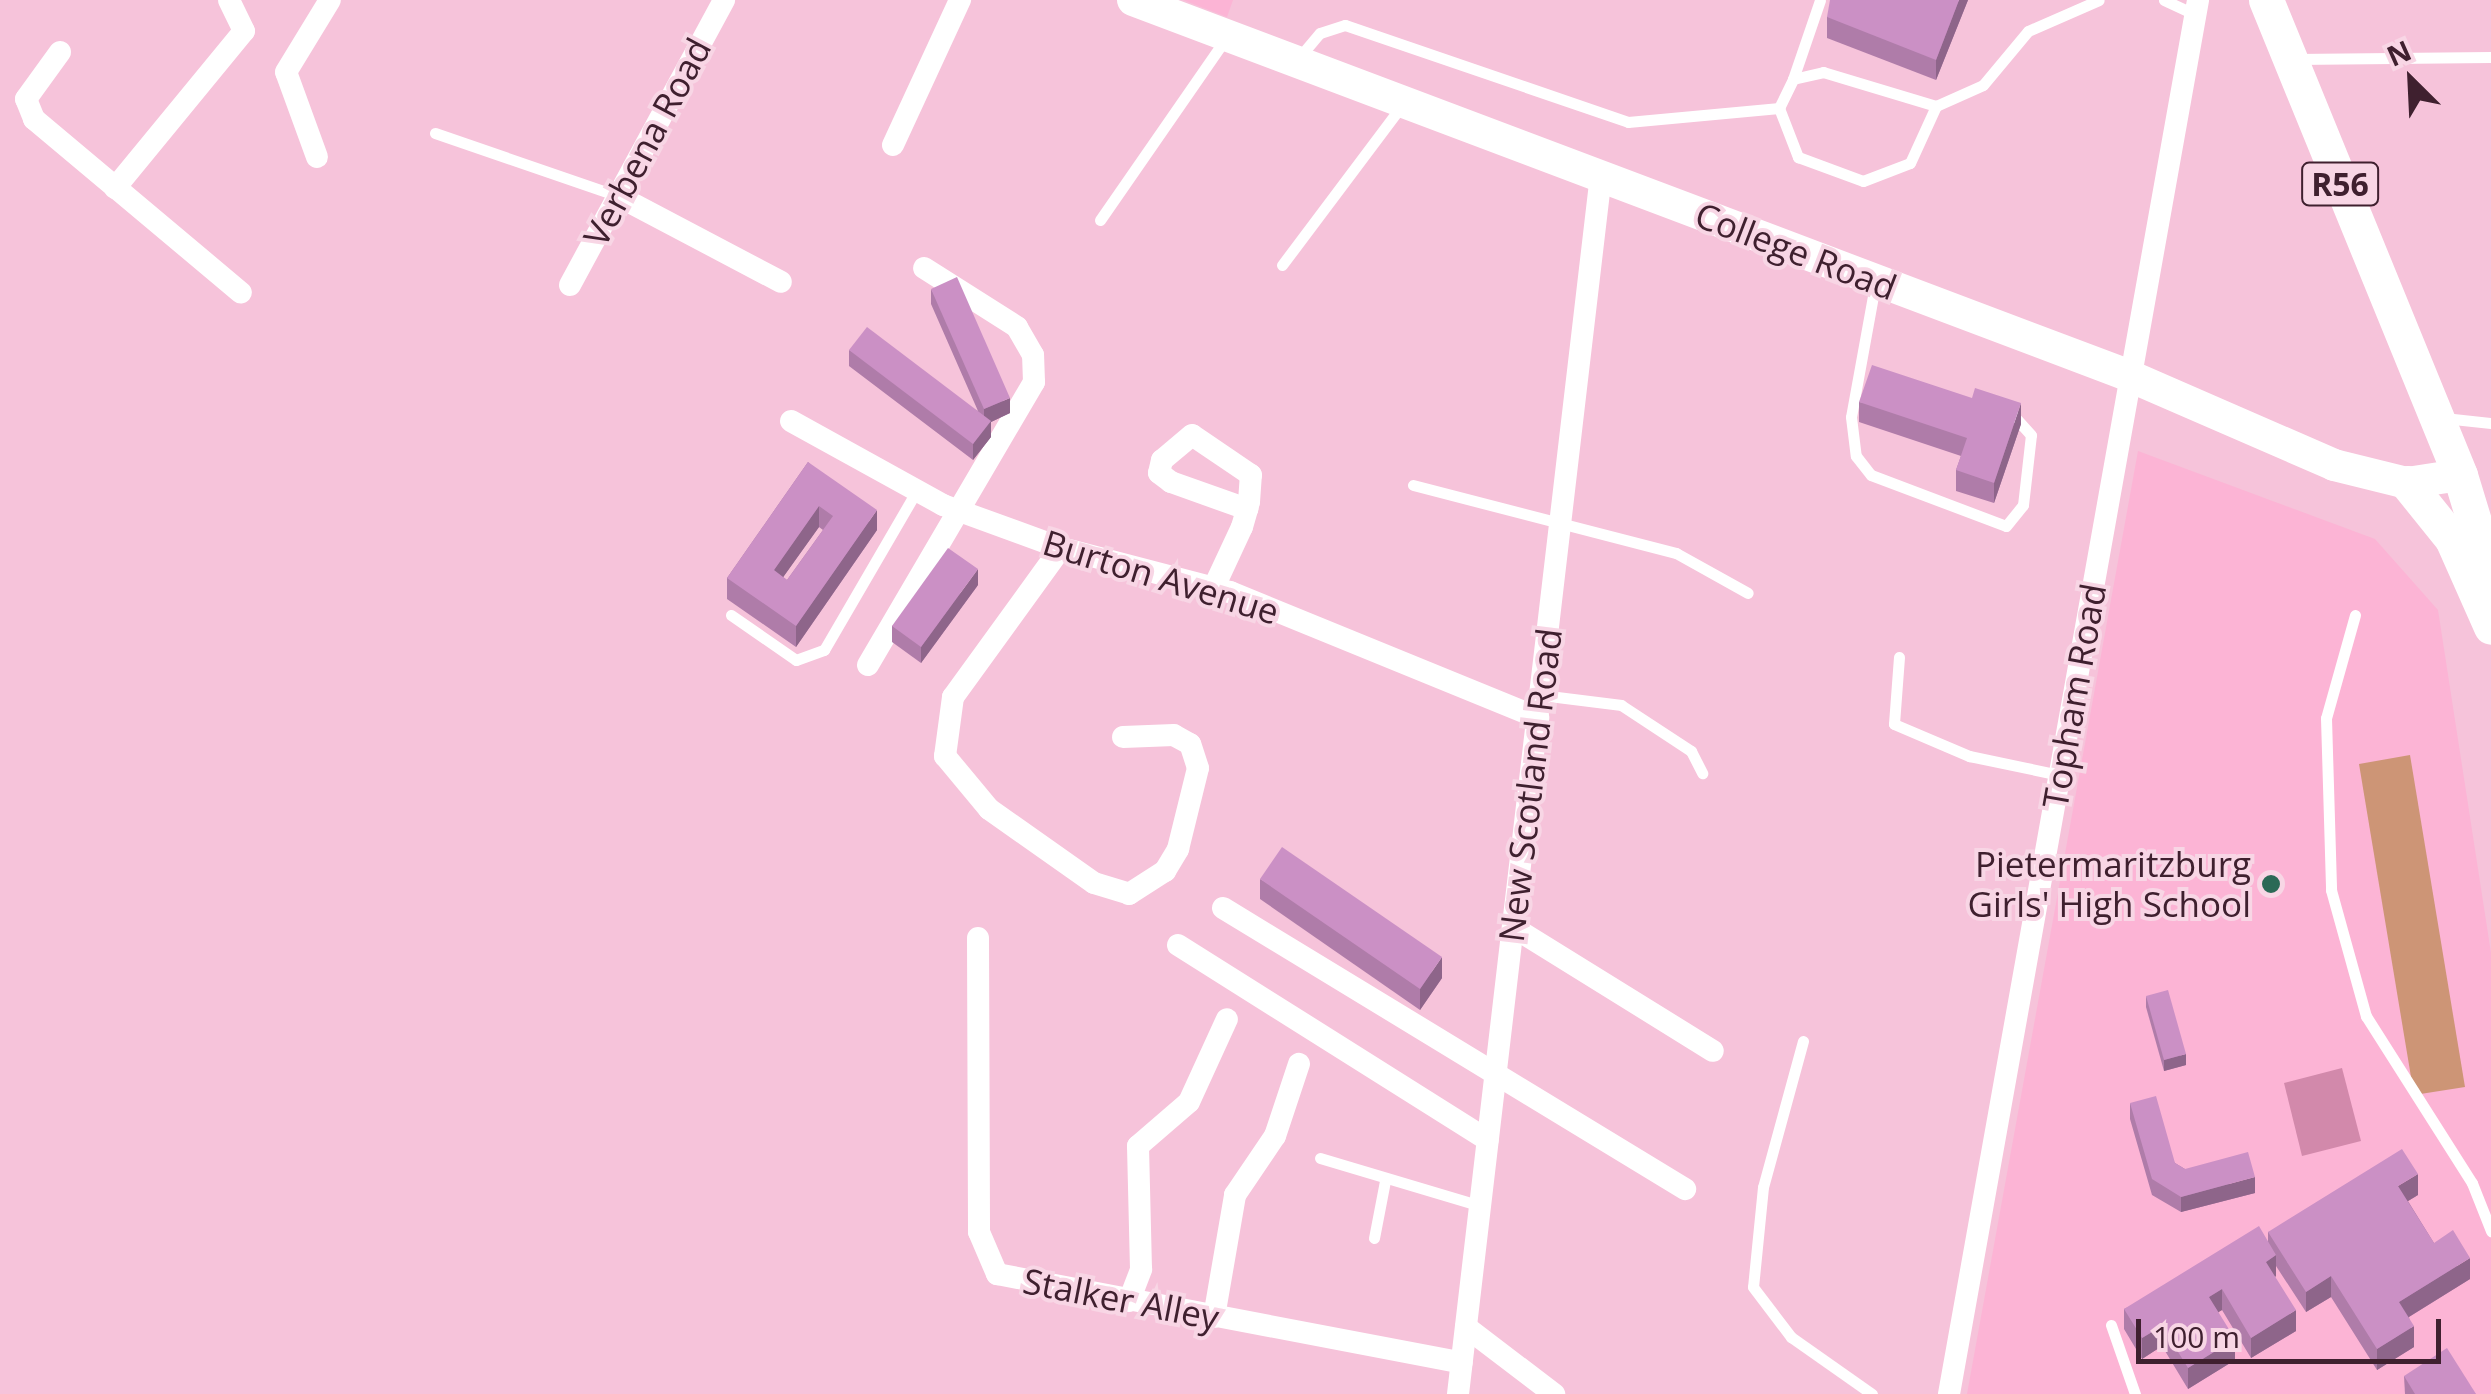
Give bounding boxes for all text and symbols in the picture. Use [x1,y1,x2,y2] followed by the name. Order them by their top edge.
[2361,30,2461,130] north arrow
[575,31,719,253] street label: Verbena Road
[2381,31,2417,75] text: N
[2300,157,2380,211] road number: R56
[1690,193,1902,309] street label: College Road
[1038,521,1284,633] street label: Burton Avenue
[2034,580,2114,812] street label: Topham Road
[1490,626,1570,944] street label: New Scotland Road
[1968,843,2251,925] place label: Pietermaritzburg Girls' High School
[2260,873,2282,895] marker: Pietermaritzburg Girls' High School
[1020,1259,1222,1339] street label: Stalker Alley
[2141,1299,2446,1361] scale bar
[2153,1316,2240,1357] text: 100 m

